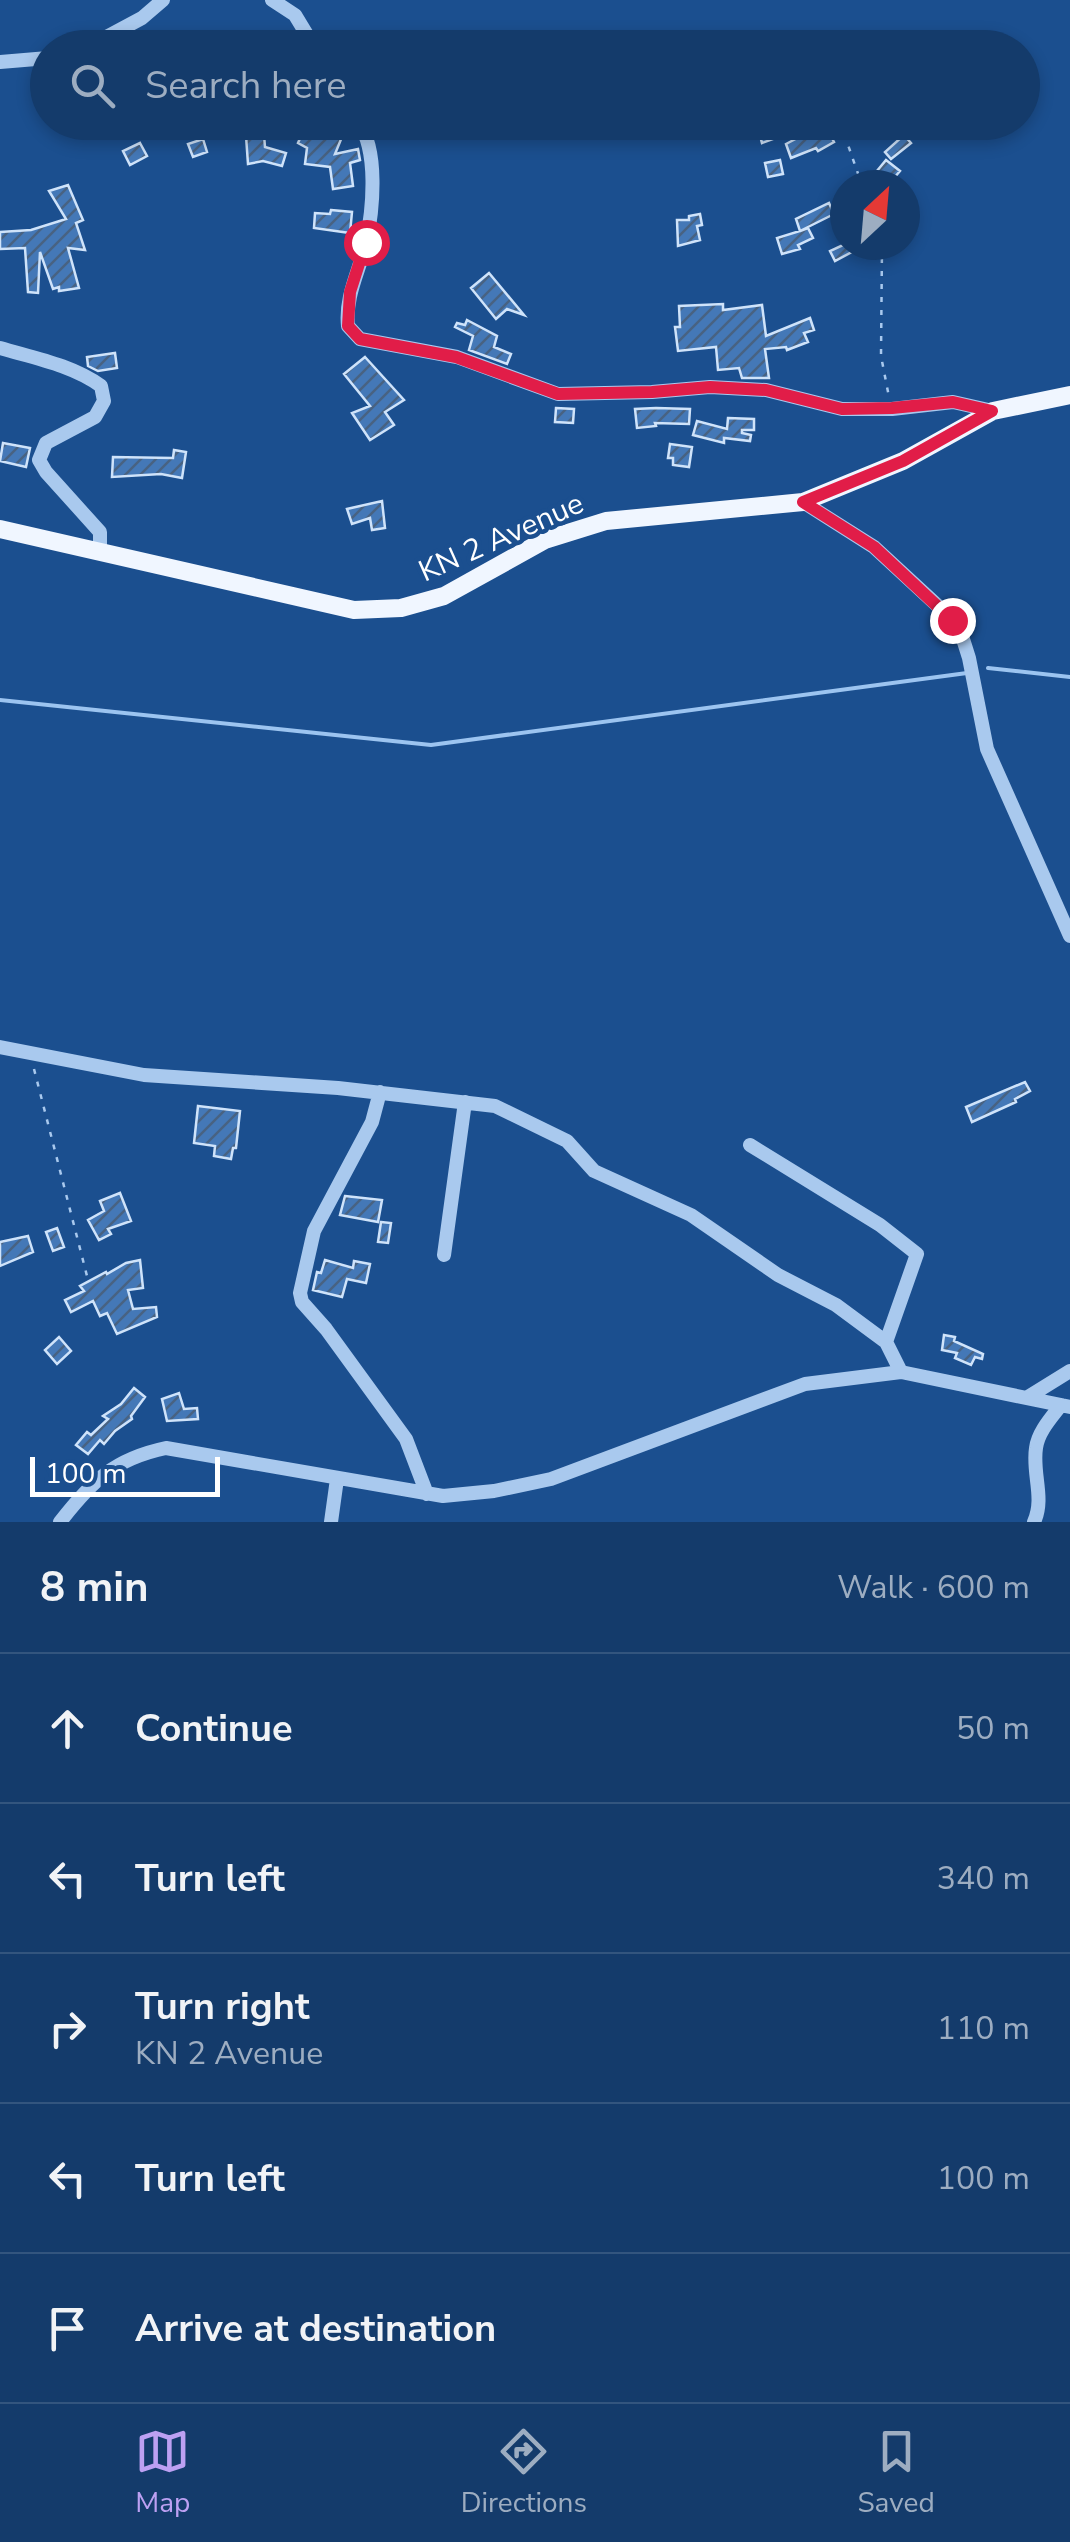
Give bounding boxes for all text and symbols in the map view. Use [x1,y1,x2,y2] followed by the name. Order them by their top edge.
[30,30,1040,140] search box
[65,58,120,113] icon: search
[145,60,346,111] text: Search here
[830,170,920,260] north arrow
[344,220,390,266] route start
[412,483,590,592] street label: KN 2 Avenue
[930,598,976,644] route end
[30,1452,220,1496] scale bar
[45,1455,127,1493] text: 100 m
[40,1559,149,1616] text: 8 min
[837,1566,1030,1609] text: Walk · 600 m
[40,1701,95,1756] icon: ahead
[135,1703,293,1754] text: Continue
[956,1707,1030,1750] text: 50 m
[40,1851,95,1906] icon: left
[135,1853,285,1904] text: Turn left
[937,1857,1030,1900] text: 340 m
[135,1981,310,2032] text: Turn right
[40,2001,95,2056] icon: right
[937,2007,1030,2050] text: 110 m
[135,2032,323,2075] text: KN 2 Avenue
[40,2151,95,2206] icon: left
[135,2153,285,2204] text: Turn left
[937,2157,1030,2200] text: 100 m
[40,2301,95,2356] icon: arrive
[135,2303,496,2354] text: Arrive at destination
[135,2424,190,2522] tab: Map
[461,2424,587,2522] tab: Directions
[857,2424,935,2522] tab: Saved

